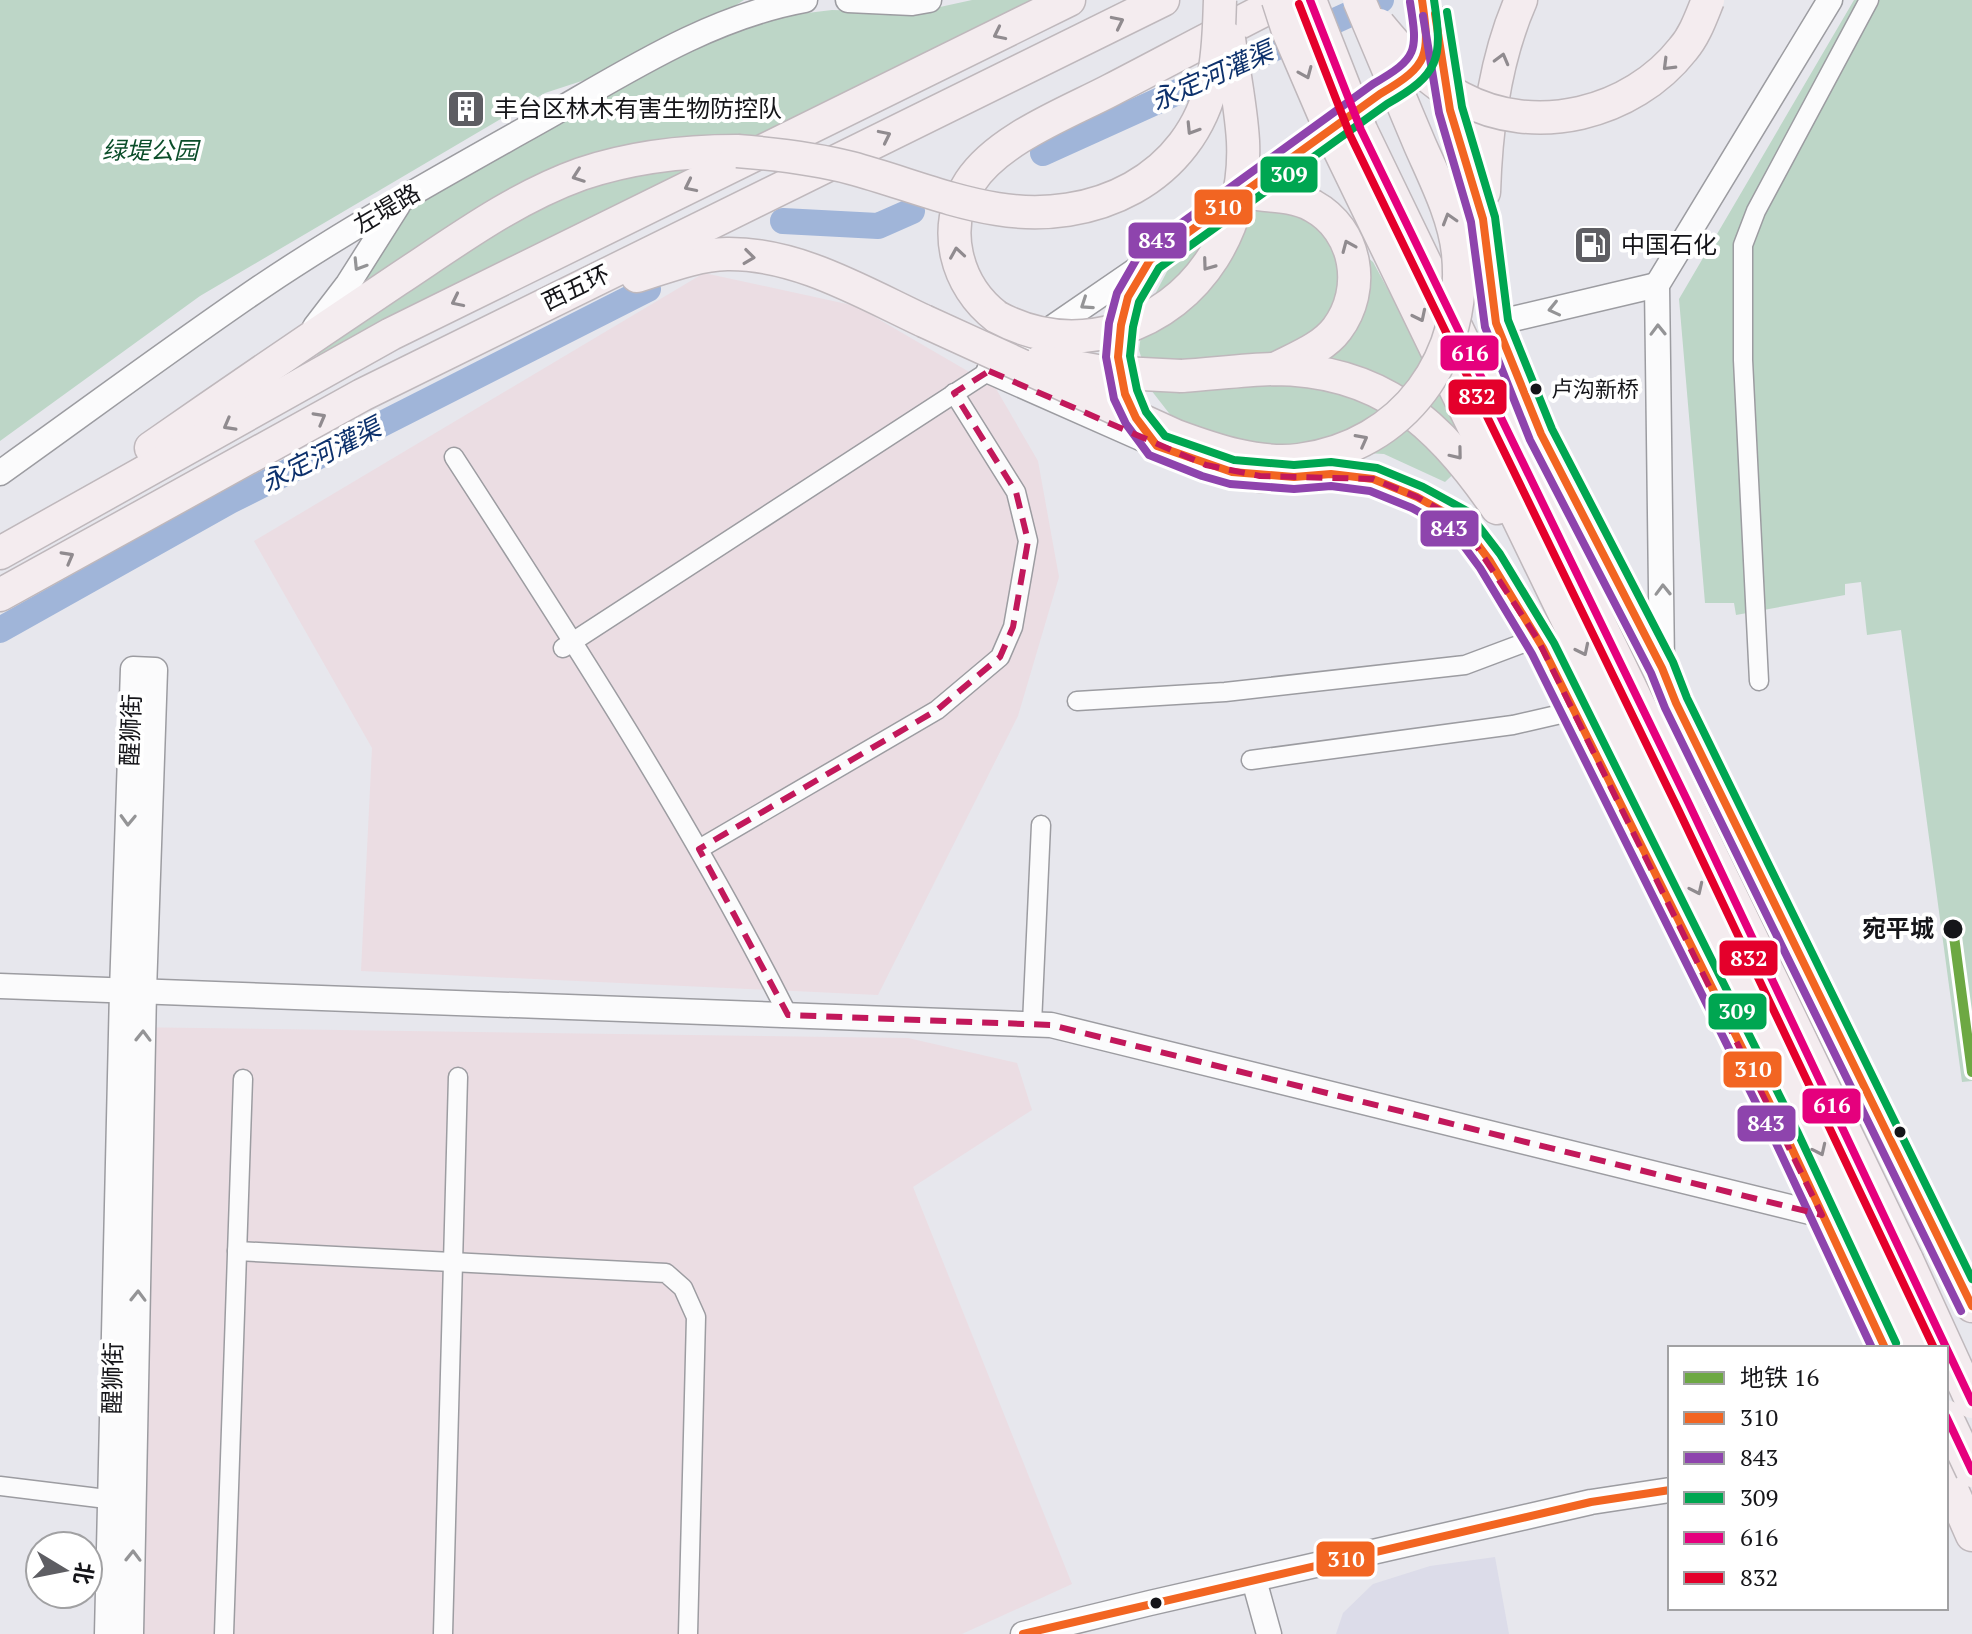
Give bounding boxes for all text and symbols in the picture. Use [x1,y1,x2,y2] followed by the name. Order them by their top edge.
[1110,16,1125,32] one-way arrow
[992,24,1007,40] one-way arrow
[1145,31,1282,117] water label: 永定河灌渠
[1493,52,1510,66] one-way arrow
[1663,56,1677,71] one-way arrow
[1296,65,1312,79] one-way arrow
[445,88,487,130] building icon: 丰台区林木有害生物防控队
[494,92,782,124] place label: 丰台区林木有害生物防控队
[1187,120,1202,135] one-way arrow
[877,130,891,146] one-way arrow
[102,134,201,166] park label: 绿堤公园
[1259,155,1319,194] line badge: 309
[1270,159,1308,188] text: 309
[571,166,585,183] one-way arrow
[347,176,426,240] street label: 左堤路
[684,176,699,192] one-way arrow
[1193,188,1254,226] line badge: 310
[1204,192,1242,221] text: 310
[1442,213,1458,226] one-way arrow
[1127,221,1188,260] line badge: 843
[1572,224,1614,266] fuel station icon: 中国石化
[1138,225,1176,254] text: 843
[1621,228,1717,260] place label: 中国石化
[1341,240,1358,254] one-way arrow
[949,246,966,260] one-way arrow
[742,248,756,265] one-way arrow
[1203,256,1218,271] one-way arrow
[354,257,369,271] one-way arrow
[536,257,615,317] street label: 西五环
[451,292,466,307] one-way arrow
[1080,294,1095,309] one-way arrow
[1547,300,1561,317] one-way arrow
[1410,308,1426,322] one-way arrow
[1649,323,1667,336] one-way arrow
[1439,334,1500,372] line badge: 616
[1451,338,1489,367] text: 616
[1551,374,1639,403] place label: 卢沟新桥
[1447,378,1508,416] line badge: 832
[1458,381,1496,410] text: 832
[1528,381,1544,397] marker: 卢沟新桥
[255,408,390,499] water label: 永定河灌渠
[311,412,326,428] one-way arrow
[223,415,237,431] one-way arrow
[1353,434,1367,450] one-way arrow
[1448,445,1462,460] one-way arrow
[1419,509,1480,548] line badge: 843
[1430,513,1468,542] text: 843
[60,552,74,567] one-way arrow
[1654,583,1671,596] one-way arrow
[1573,642,1589,657] one-way arrow
[113,693,147,767] street label: 醒狮街
[119,814,136,827] one-way arrow
[1687,881,1703,896] one-way arrow
[1862,912,1934,944] place label: 宛平城
[1941,917,1965,941] marker: 宛平城
[1718,939,1779,977] line badge: 832
[1730,943,1768,972] text: 832
[1707,992,1768,1031] line badge: 309
[1718,996,1756,1025] text: 309
[135,1029,152,1042] one-way arrow
[1722,1050,1783,1089] line badge: 310
[1734,1054,1772,1083] text: 310
[1801,1087,1862,1125] line badge: 616
[1813,1090,1851,1119] text: 616
[1736,1104,1797,1143] line badge: 843
[1747,1108,1785,1137] text: 843
[1892,1124,1908,1140] unlabelled marker
[1810,1142,1826,1156] one-way arrow
[129,1289,147,1302] one-way arrow
[95,1342,129,1414] street label: 醒狮街
[1668,1346,1948,1610] legend
[1740,1361,1820,1393] text: 地铁 16
[1740,1401,1778,1433] text: 310
[1740,1441,1778,1473] text: 843
[1740,1481,1778,1513] text: 309
[1740,1521,1779,1553] text: 616
[24,1530,104,1610] north arrow
[1315,1540,1376,1578] line badge: 310
[1327,1544,1365,1573] text: 310
[124,1549,141,1562] one-way arrow
[68,1560,100,1587] text: 北
[1740,1561,1778,1593] text: 832
[1148,1595,1164,1611] unlabelled marker

